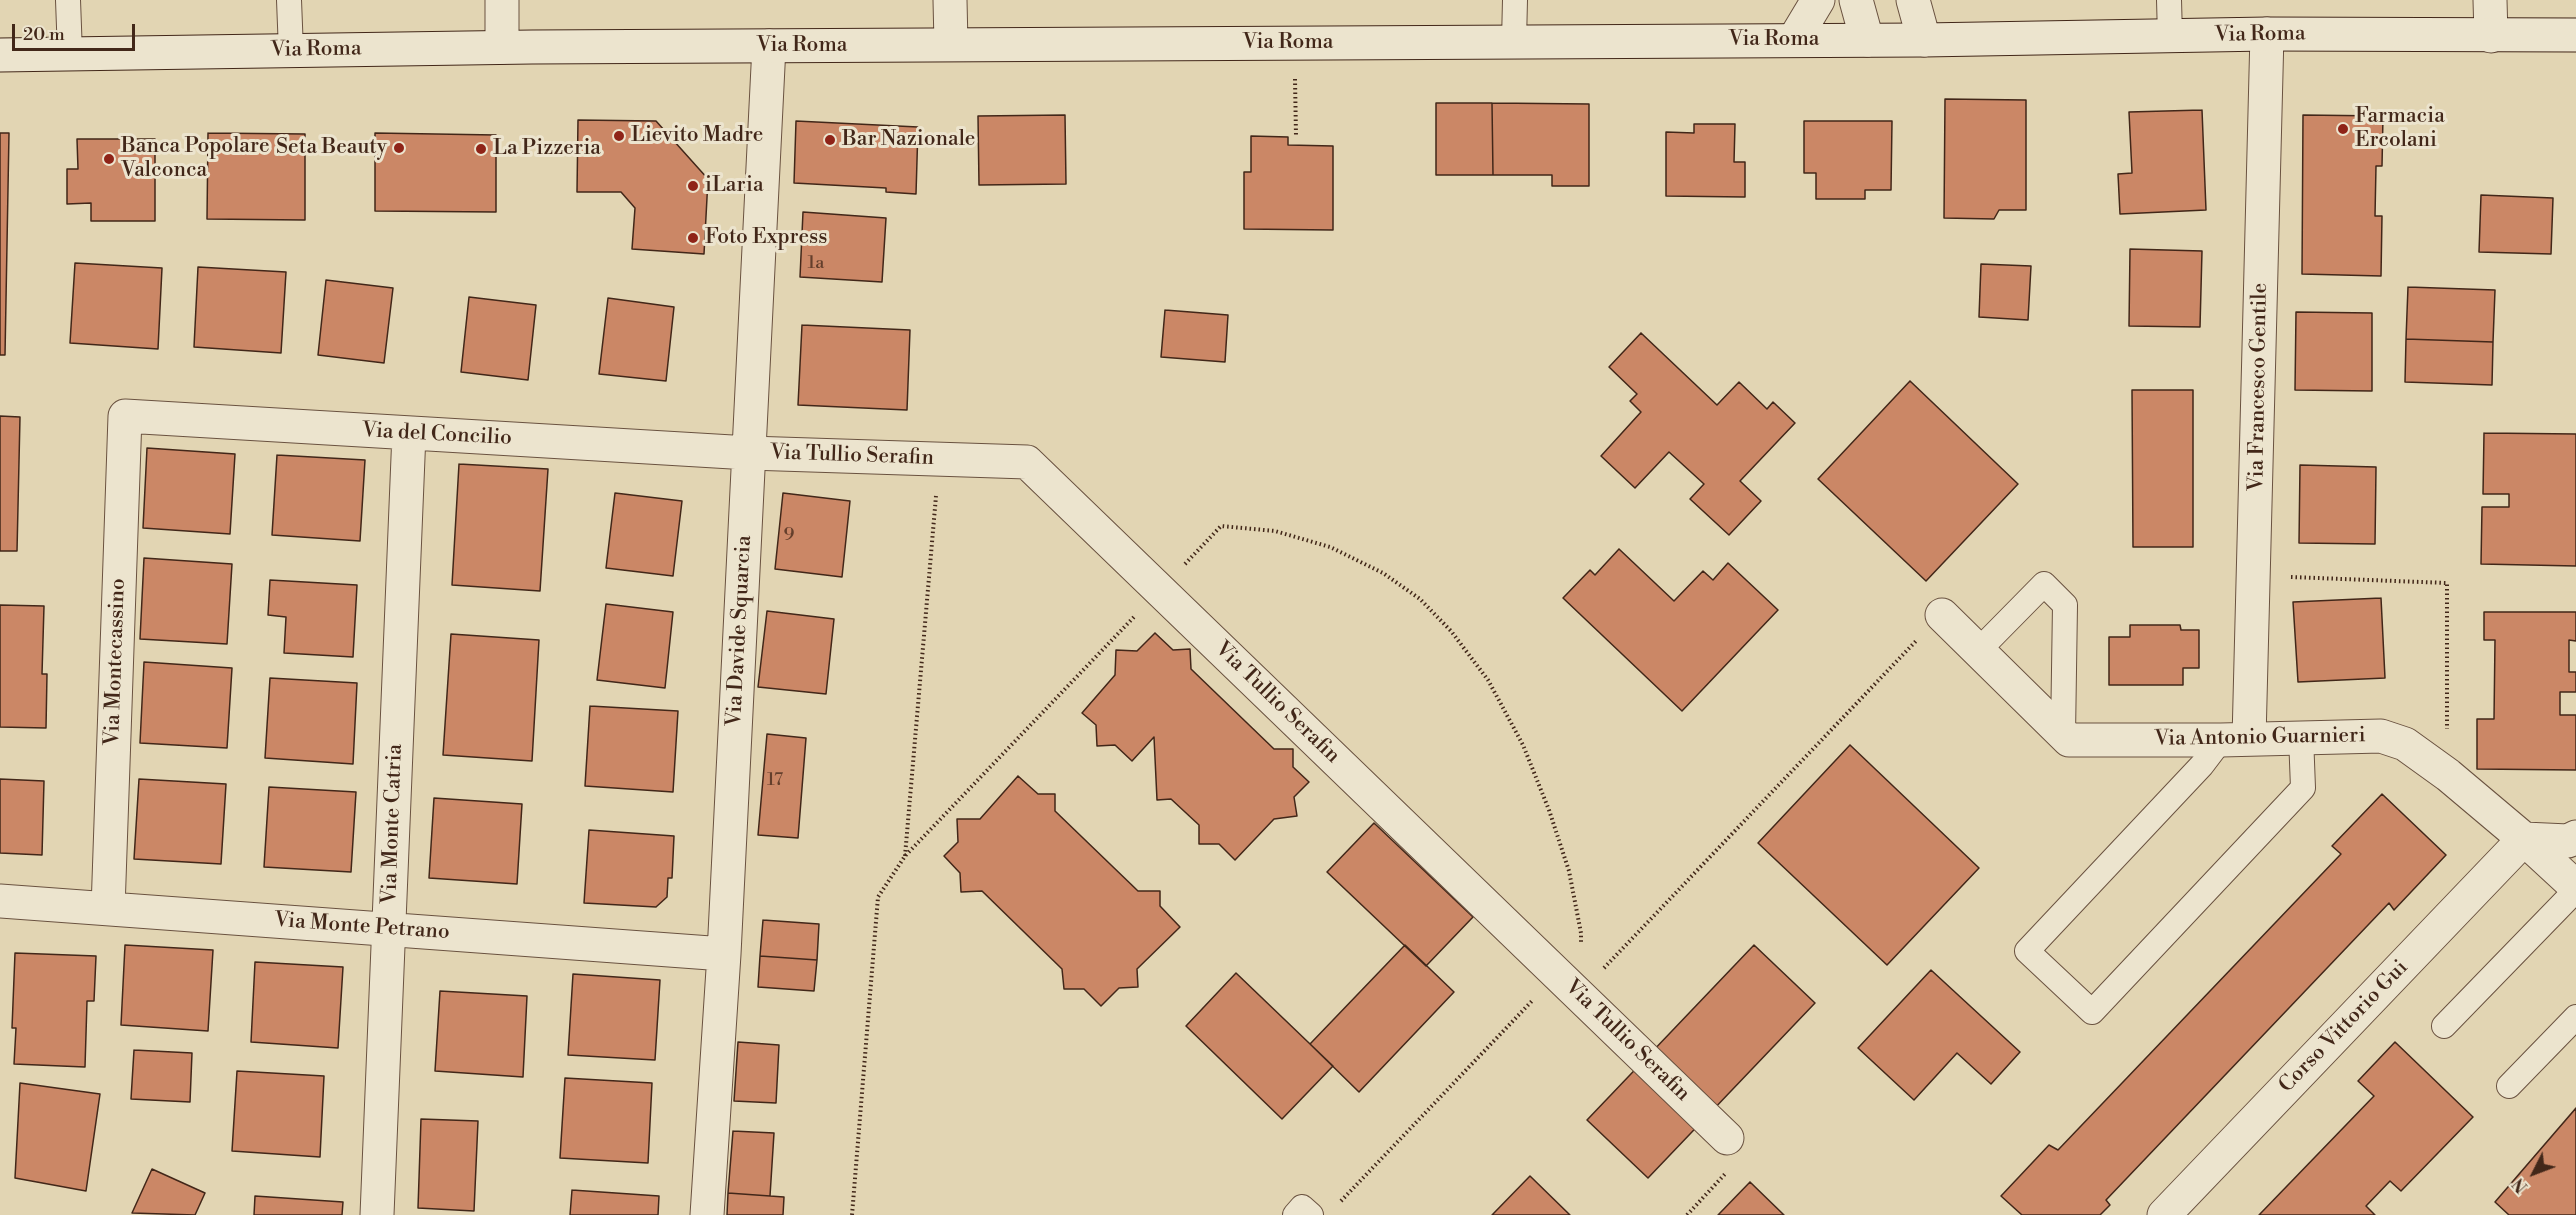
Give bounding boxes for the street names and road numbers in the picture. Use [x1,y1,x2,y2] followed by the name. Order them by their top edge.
[2214,22,2306,48] street label: Via Roma
[1729,27,1819,53] street label: Via Roma
[1243,30,1333,56] street label: Via Roma
[757,33,847,59] street label: Via Roma
[270,37,362,63] street label: Via Roma
[2245,283,2273,491] street label: Via Francesco Gentile
[361,418,513,452] street label: Via del Concilio
[770,441,934,471] street label: Via Tullio Serafin
[722,535,758,727] street label: Via Davide Squarcia
[100,578,132,746] street label: Via Montecassino
[1209,637,1345,769] street label: Via Tullio Serafin
[2154,724,2366,752] street label: Via Antonio Guarnieri
[378,743,408,905] street label: Via Monte Catria
[273,908,451,946] street label: Via Monte Petrano
[2274,955,2414,1099] street label: Corso Vittorio Gui
[1559,975,1695,1107] street label: Via Tullio Serafin

